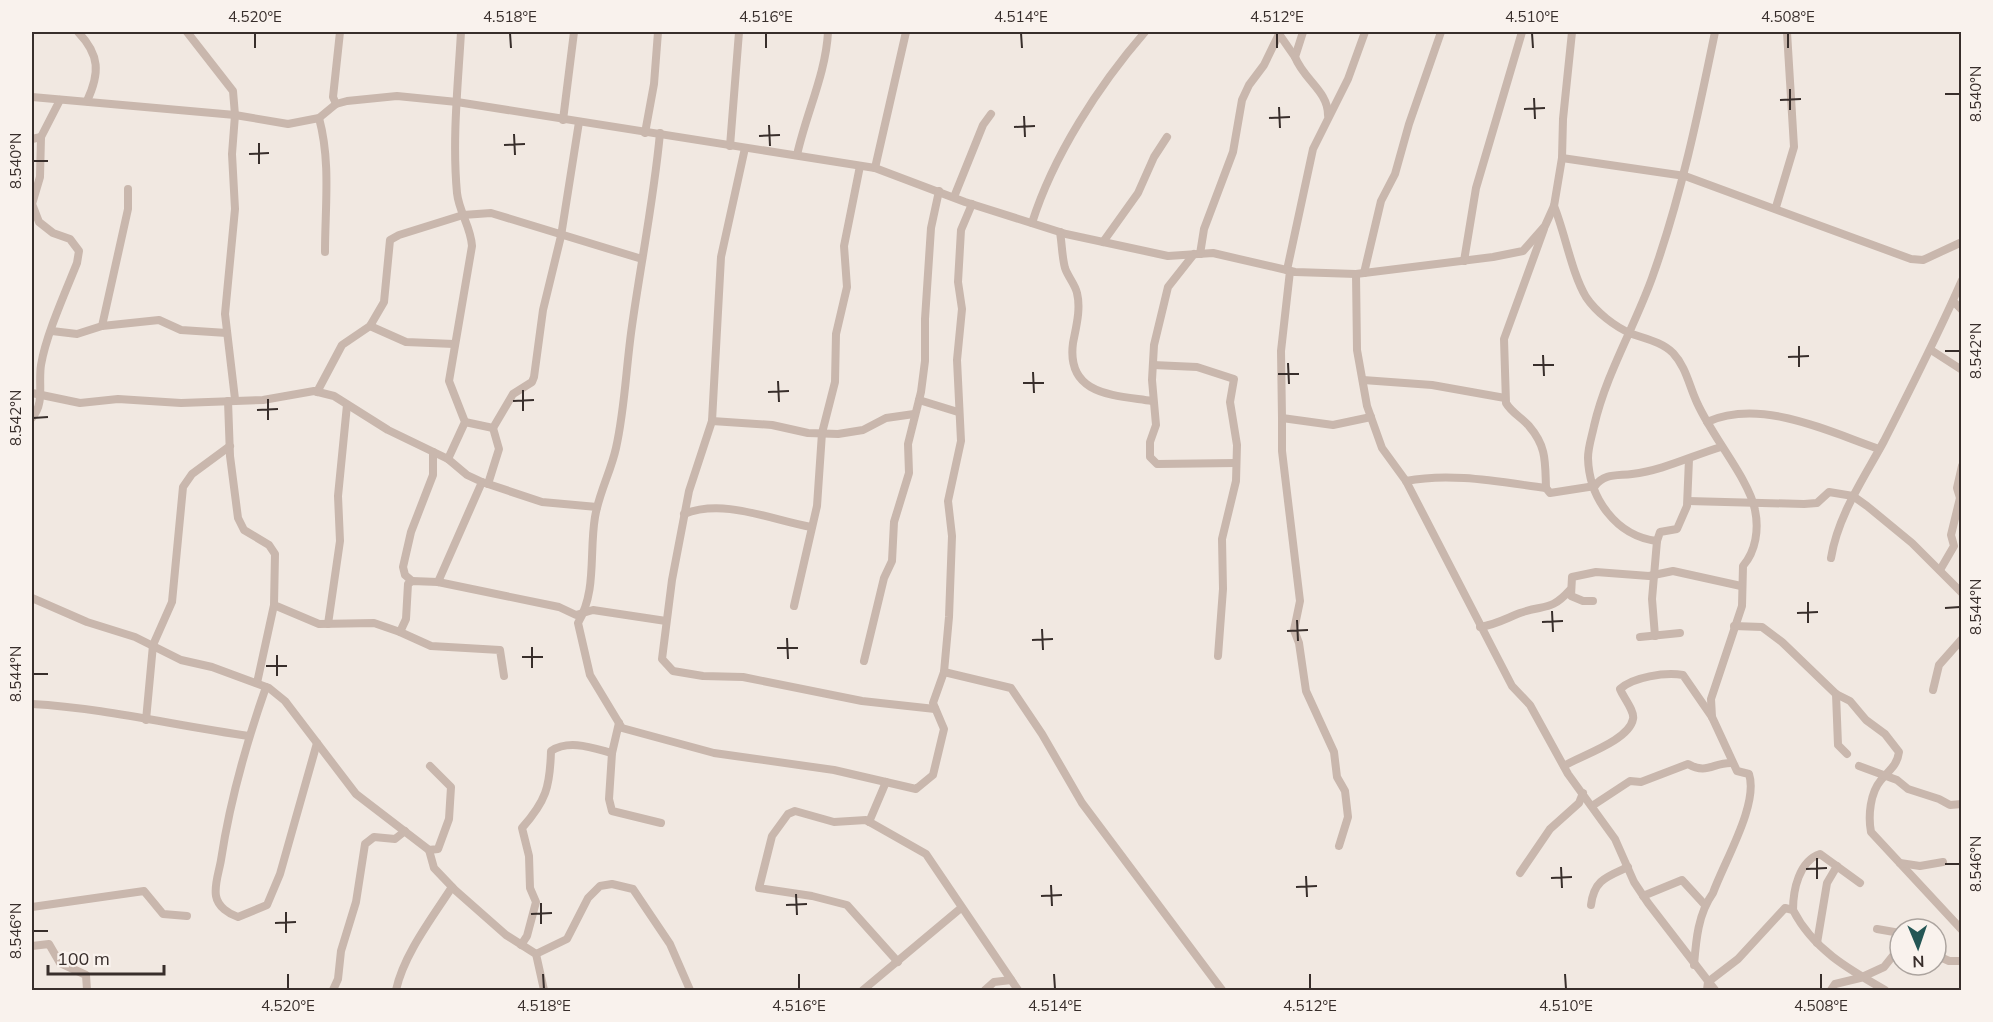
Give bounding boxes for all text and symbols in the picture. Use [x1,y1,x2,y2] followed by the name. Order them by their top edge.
[228,7,282,26] text: 4.520°E
[483,7,537,26] text: 4.518°E
[739,7,793,26] text: 4.516°E
[994,7,1048,26] text: 4.514°E
[1250,7,1304,26] text: 4.512°E
[1505,7,1559,26] text: 4.510°E
[1761,7,1815,26] text: 4.508°E
[1966,66,1985,122] text: 8.540°N
[6,133,25,189] text: 8.540°N
[1966,323,1985,379] text: 8.542°N
[6,390,25,446] text: 8.542°N
[1966,579,1985,635] text: 8.544°N
[6,646,25,702] text: 8.544°N
[1966,836,1985,892] text: 8.546°N
[6,903,25,959] text: 8.546°N
[1888,917,1948,977] north arrow
[48,938,164,976] scale bar
[57,947,110,970] text: 100 m
[1912,952,1925,972] text: N
[261,996,315,1015] text: 4.520°E
[517,996,571,1015] text: 4.518°E
[772,996,826,1015] text: 4.516°E
[1028,996,1082,1015] text: 4.514°E
[1283,996,1337,1015] text: 4.512°E
[1539,996,1593,1015] text: 4.510°E
[1794,996,1848,1015] text: 4.508°E

